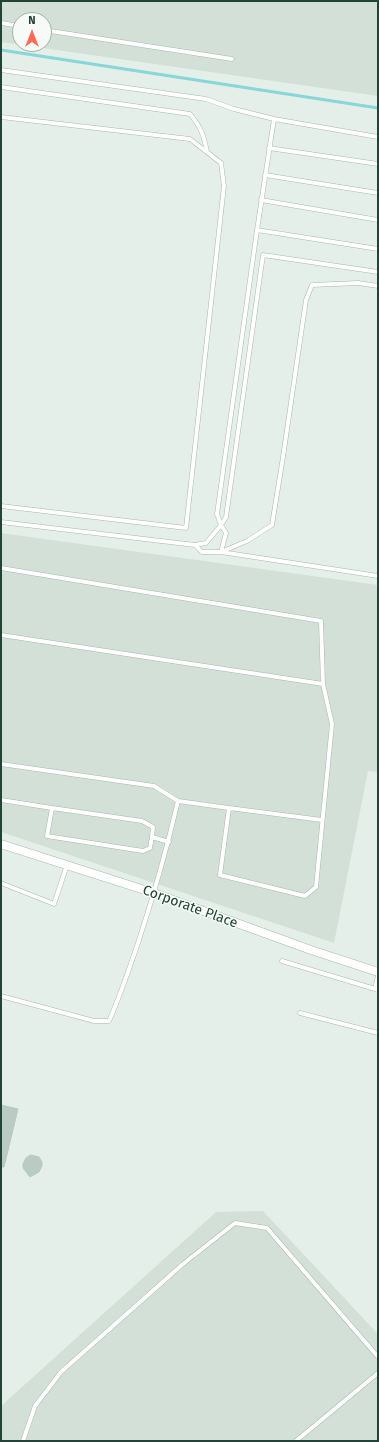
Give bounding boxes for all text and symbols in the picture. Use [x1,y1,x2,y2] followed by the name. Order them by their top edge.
[12,12,52,52] north arrow
[28,14,36,27] text: N
[140,882,240,932] street label: Corporate Place

